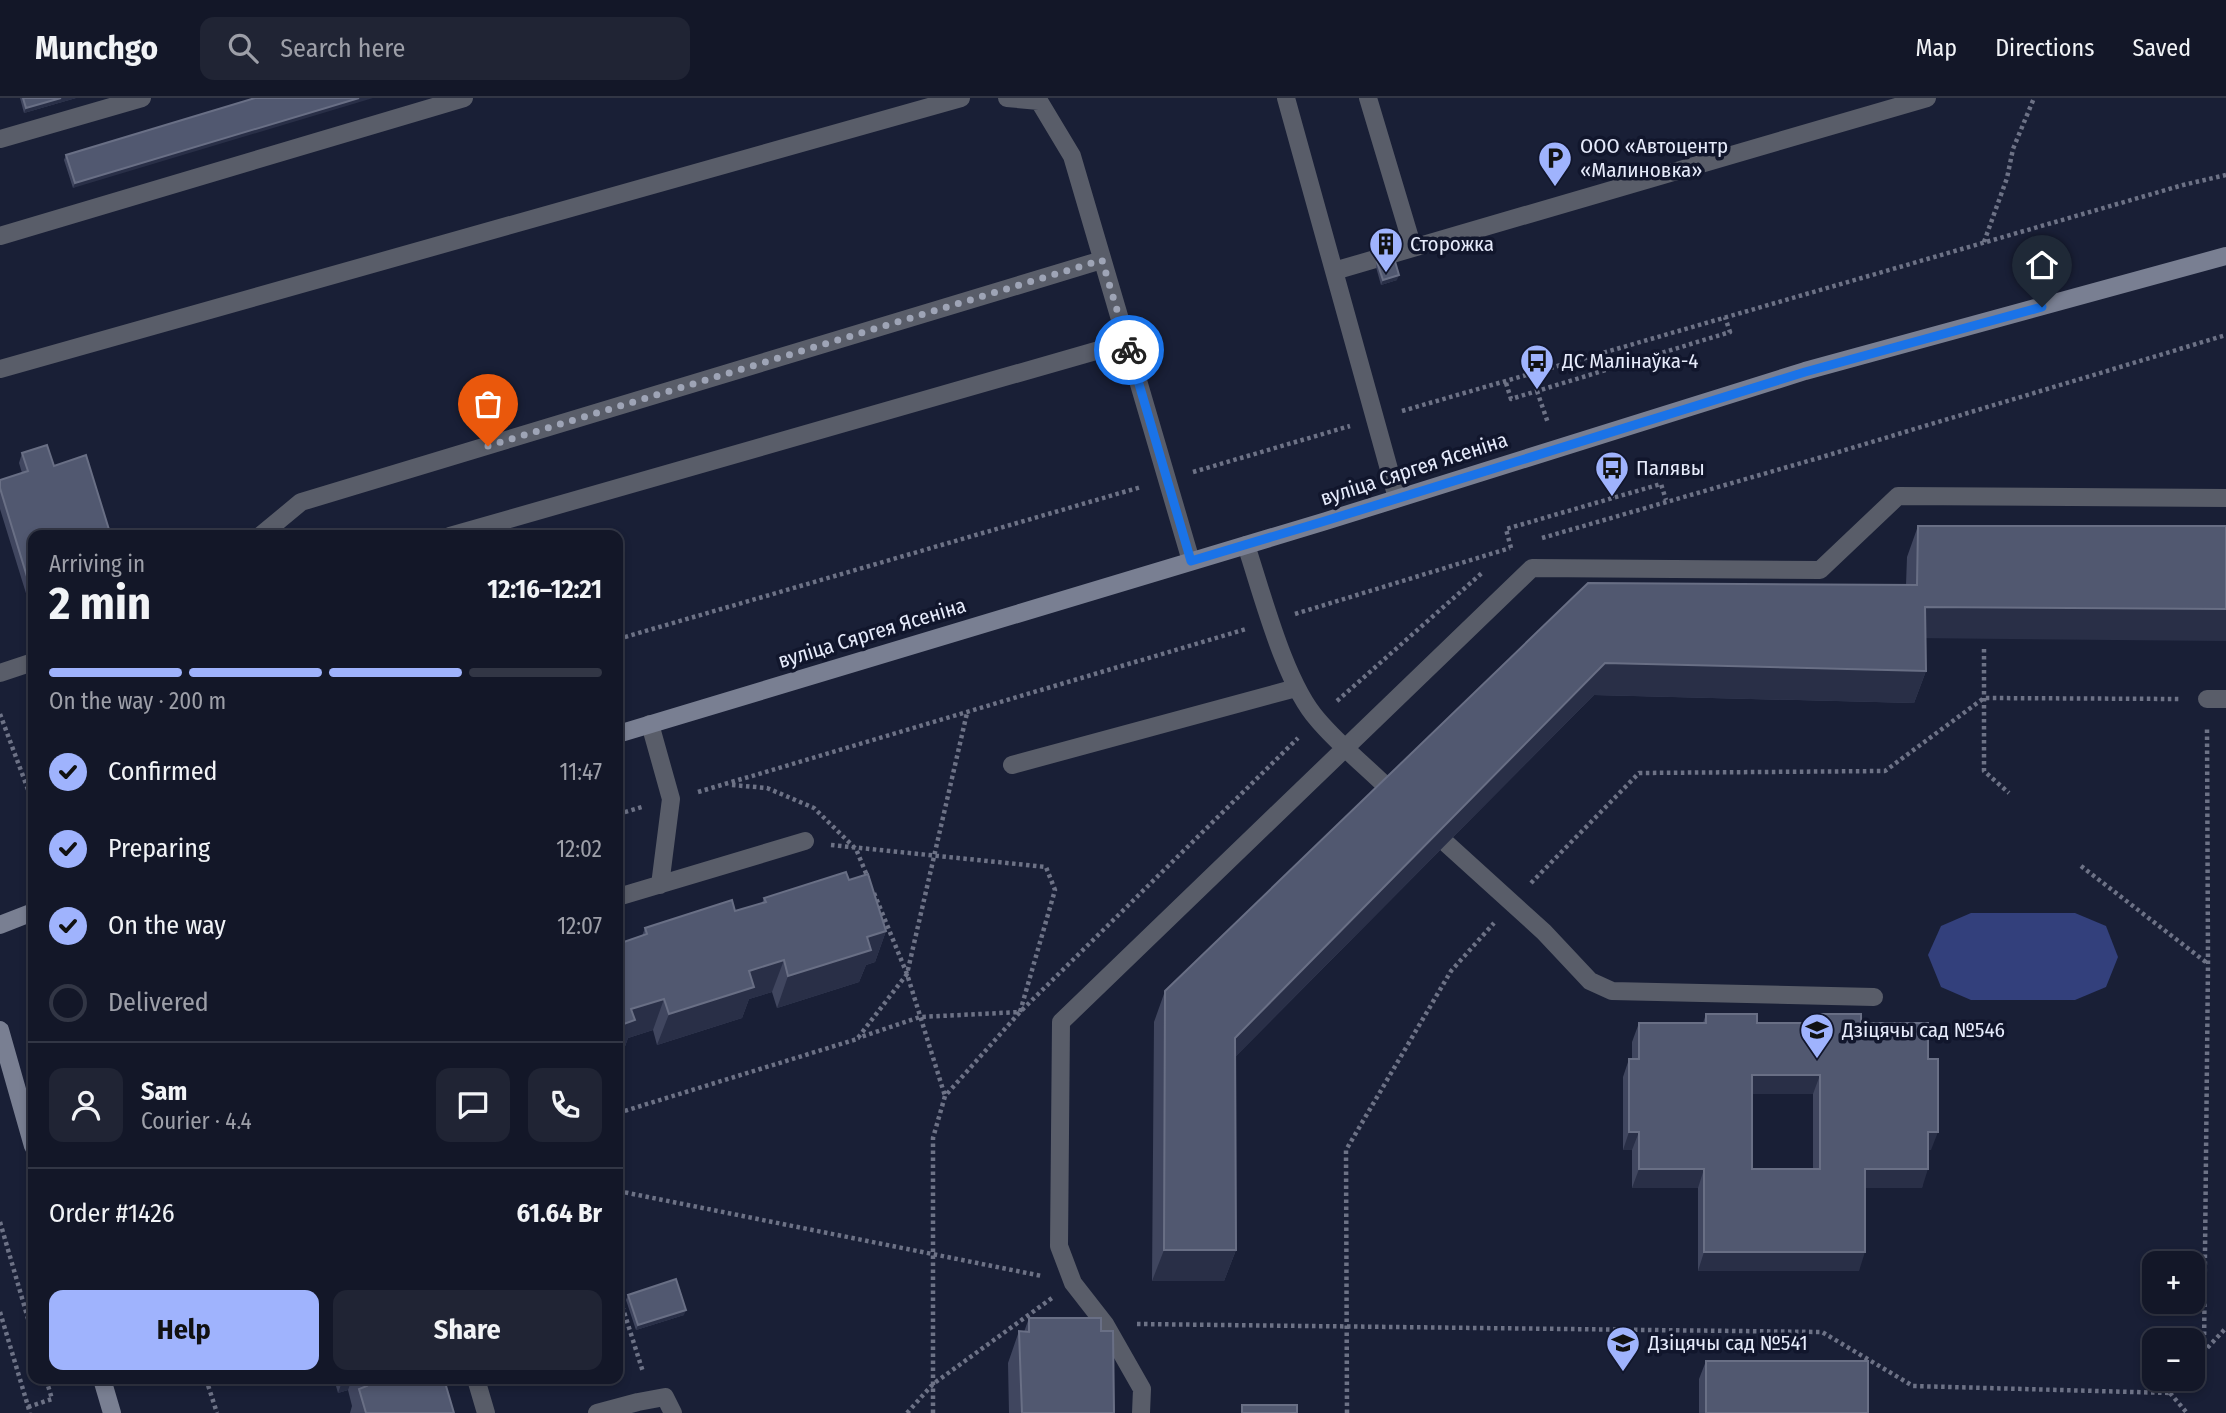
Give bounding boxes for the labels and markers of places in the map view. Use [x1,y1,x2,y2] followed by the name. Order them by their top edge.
[1580,133,1728,183] place label: ООО «Автоцентр «Малиновка»
[1536,139,1574,188] parking icon: ООО «Автоцентр «Малиновка»
[1367,225,1405,274] building icon: Сторожка
[1410,231,1494,257] place label: Сторожка
[2012,235,2072,307] pin
[1518,342,1556,391] bus stop icon: ДС Малінаўка-4
[1561,348,1698,374] place label: ДС Малінаўка-4
[458,374,518,446] pin
[1593,449,1631,498] bus stop icon: Палявы
[1636,455,1705,481] place label: Палявы
[1798,1011,1836,1060] school or university icon: Дзіцячы сад №546
[1841,1017,2005,1043] place label: Дзіцячы сад №546
[1604,1324,1642,1373] school or university icon: Дзіцячы сад №541
[1647,1330,1808,1356] place label: Дзіцячы сад №541

